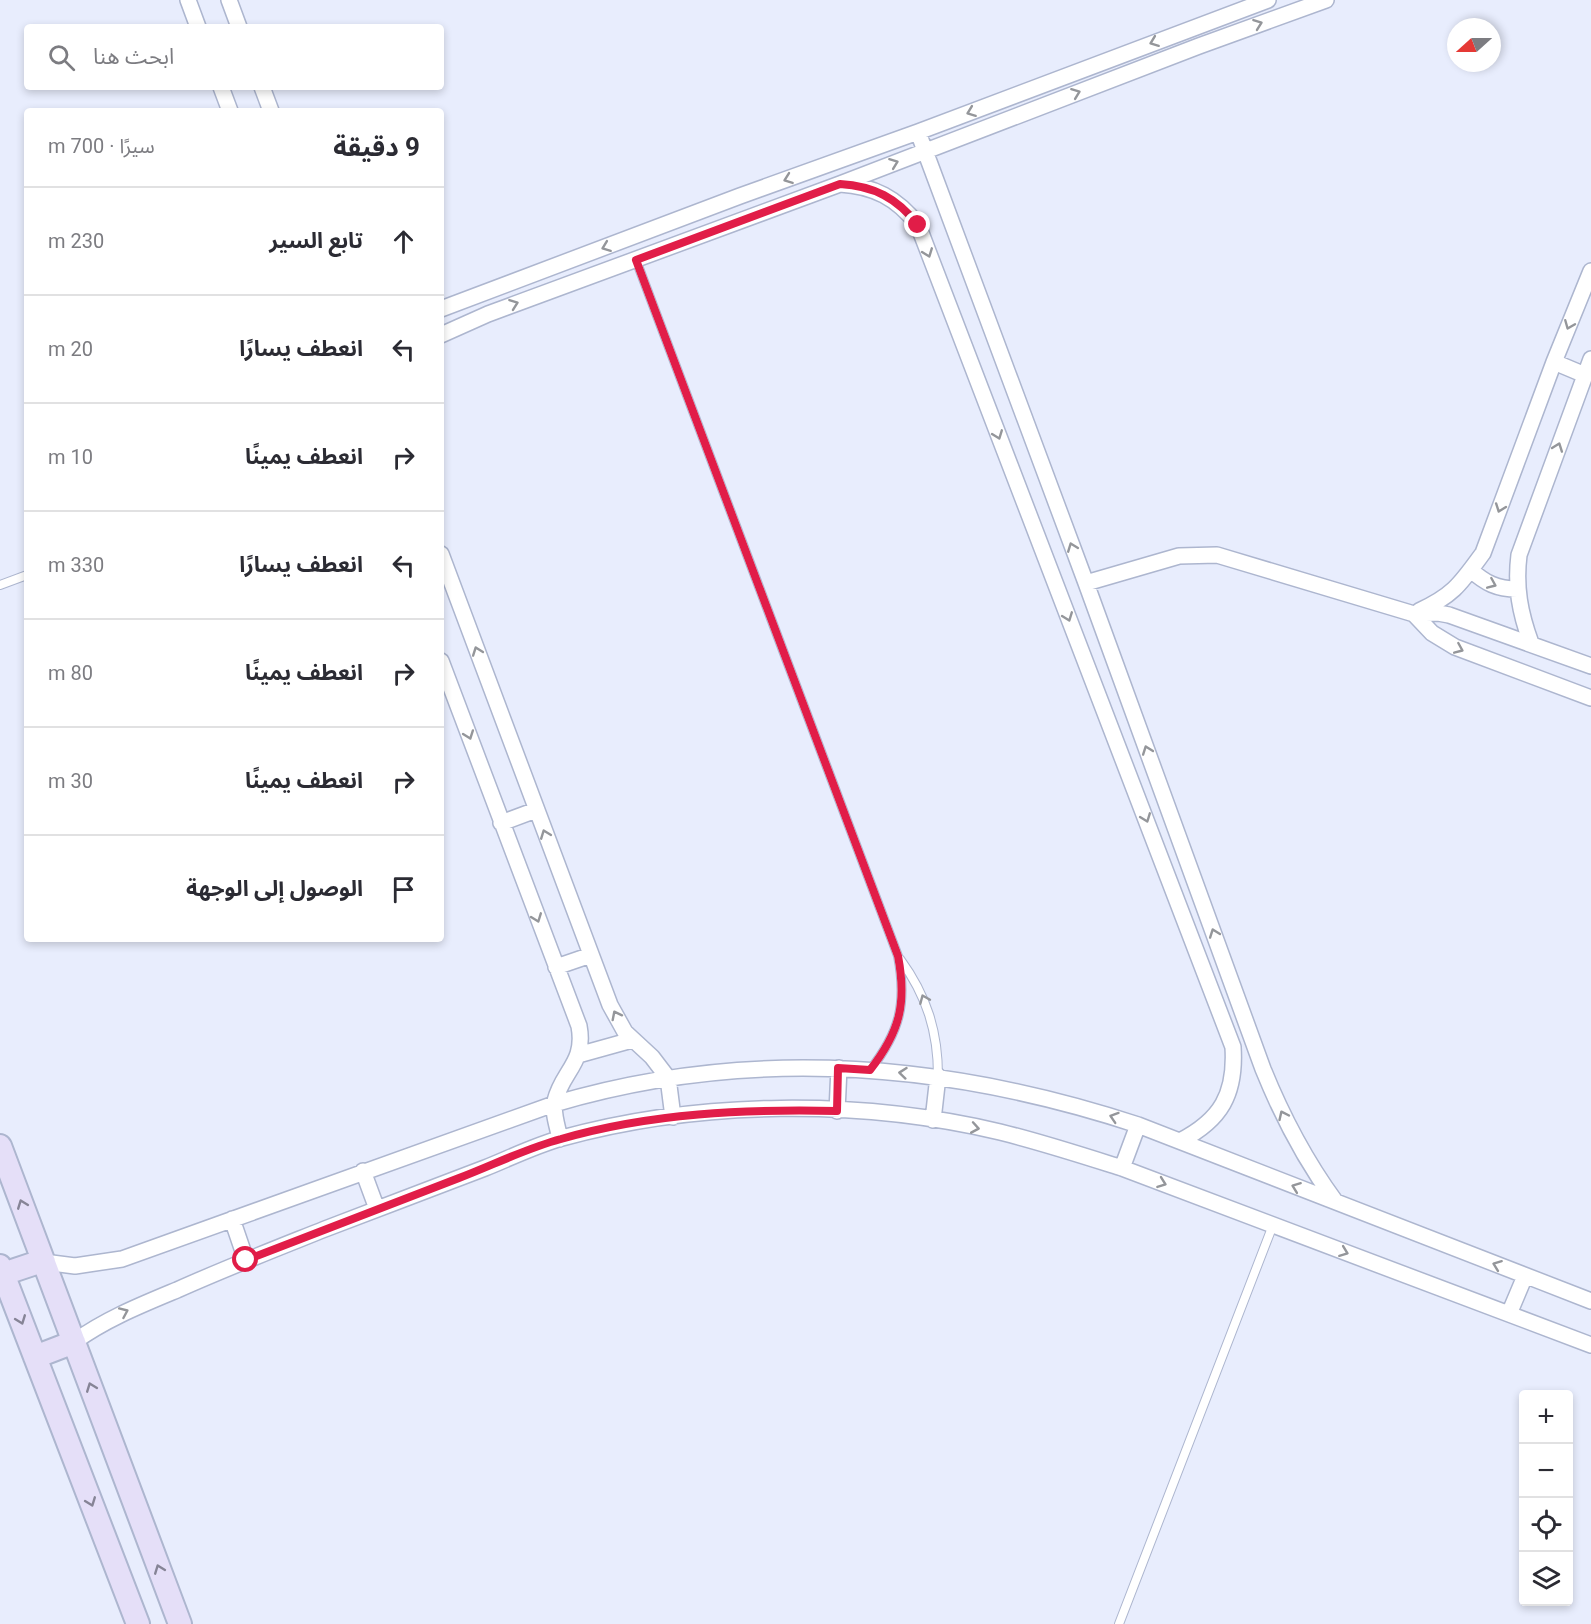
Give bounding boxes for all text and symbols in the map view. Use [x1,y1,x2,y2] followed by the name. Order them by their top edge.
[1447,18,1501,72] north arrow
[1252,19,1263,32] one-way arrow
[24,24,444,90] search box
[1149,35,1159,48] one-way arrow
[45,41,78,74] icon: search
[93,44,174,69] text: ابحث هنا
[1070,88,1081,100] one-way arrow
[967,105,978,117] one-way arrow
[333,132,420,162] text: 9 دقيقة
[48,134,155,158] text: سيرًا · 700 m
[888,158,899,170] one-way arrow
[783,171,794,184] one-way arrow
[904,211,930,237] route end
[387,225,420,258] icon: ahead
[269,228,363,253] text: تابع السير
[48,229,104,253] text: 230 m
[601,240,612,252] one-way arrow
[921,247,934,258] one-way arrow
[509,299,519,312] one-way arrow
[1564,319,1576,330] one-way arrow
[387,333,420,366] icon: left
[239,336,363,361] text: انعطف يسارًا
[48,337,93,361] text: 20 m
[991,429,1004,440] one-way arrow
[387,441,420,474] icon: right
[1551,442,1564,453] one-way arrow
[245,444,363,469] text: انعطف يمينًا
[48,445,93,469] text: 10 m
[1495,502,1508,513] one-way arrow
[1067,543,1079,554] one-way arrow
[387,549,420,582] icon: left
[239,552,363,577] text: انعطف يسارًا
[48,553,104,577] text: 330 m
[1486,577,1497,589] one-way arrow
[1061,611,1074,622] one-way arrow
[1453,642,1464,654] one-way arrow
[472,646,484,657] one-way arrow
[387,657,420,690] icon: right
[245,660,363,685] text: انعطف يمينًا
[48,661,93,685] text: 80 m
[461,730,474,740] one-way arrow
[1141,745,1154,756] one-way arrow
[387,765,420,798] icon: right
[245,768,363,793] text: انعطف يمينًا
[48,769,93,793] text: 30 m
[1138,813,1151,823] one-way arrow
[540,829,553,839] one-way arrow
[387,873,420,906] icon: arrive
[186,876,363,901] text: الوصول إلى الوجهة
[530,912,543,923] one-way arrow
[1209,928,1221,939] one-way arrow
[919,995,931,1006] one-way arrow
[612,1011,623,1022] one-way arrow
[898,1067,907,1080] one-way arrow
[1278,1111,1290,1122] one-way arrow
[1109,1112,1120,1125] one-way arrow
[970,1121,980,1134] one-way arrow
[1156,1176,1167,1188] one-way arrow
[1291,1181,1302,1194] one-way arrow
[17,1199,29,1210] one-way arrow
[1338,1244,1349,1257] one-way arrow
[232,1246,258,1272] route start
[1493,1260,1504,1272] one-way arrow
[118,1307,129,1319] one-way arrow
[14,1314,26,1325] one-way arrow
[86,1382,98,1393] one-way arrow
[1519,1390,1573,1606] map controls
[1519,1390,1573,1444] button: +
[1519,1444,1573,1498] button: −
[84,1496,96,1507] one-way arrow
[1519,1498,1573,1552] button: locate
[1519,1552,1573,1606] button: layers
[154,1564,167,1575] one-way arrow

